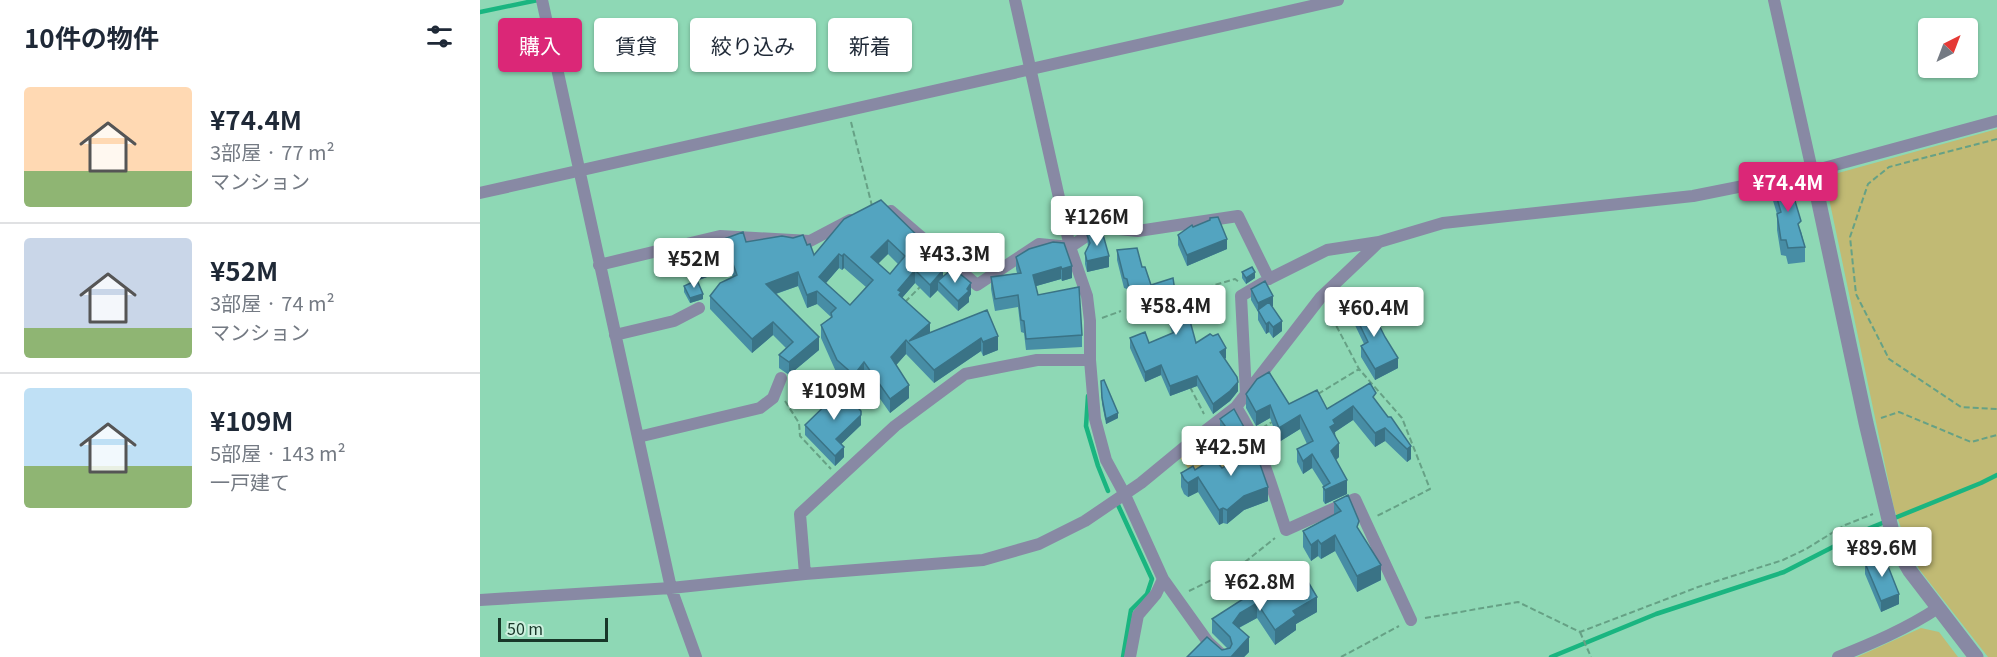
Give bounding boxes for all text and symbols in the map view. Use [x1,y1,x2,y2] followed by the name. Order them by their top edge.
[24,18,159,55] text: 10件の物件
[498,18,582,72] chip: 購入
[594,18,678,72] chip: 賃貸
[690,18,816,72] chip: 絞り込み
[828,18,912,72] chip: 新着
[1918,18,1978,78] north arrow
[1918,18,1978,78] map controls
[423,20,456,53] icon: filters
[210,100,302,137] text: ¥74.4M
[72,111,144,183] icon: home
[210,137,335,166] text: 3部屋 · 77 m²
[1739,162,1837,213] pin: ¥74.4M
[210,166,310,195] text: マンション
[1753,167,1823,196] text: ¥74.4M
[1055,196,1139,247] pin: ¥126M
[1065,201,1129,230] text: ¥126M
[906,233,1004,284] pin: ¥43.3M
[658,238,730,289] pin: ¥52M
[920,238,990,267] text: ¥43.3M
[668,243,720,272] text: ¥52M
[210,251,278,288] text: ¥52M
[72,262,144,334] icon: home
[1127,285,1225,336] pin: ¥58.4M
[1325,287,1423,338] pin: ¥60.4M
[210,288,335,317] text: 3部屋 · 74 m²
[1141,290,1211,319] text: ¥58.4M
[1339,292,1409,321] text: ¥60.4M
[210,317,310,346] text: マンション
[792,370,876,421] pin: ¥109M
[802,375,866,404] text: ¥109M
[210,401,294,438] text: ¥109M
[72,412,144,484] icon: home
[1182,426,1280,477] pin: ¥42.5M
[1196,431,1266,460] text: ¥42.5M
[210,438,346,467] text: 5部屋 · 143 m²
[210,467,290,496] text: 一戸建て
[1833,527,1931,578] pin: ¥89.6M
[1847,532,1917,561] text: ¥89.6M
[1211,561,1309,612] pin: ¥62.8M
[1225,566,1295,595] text: ¥62.8M
[498,615,608,642] scale bar
[507,616,543,640] text: 50 m

